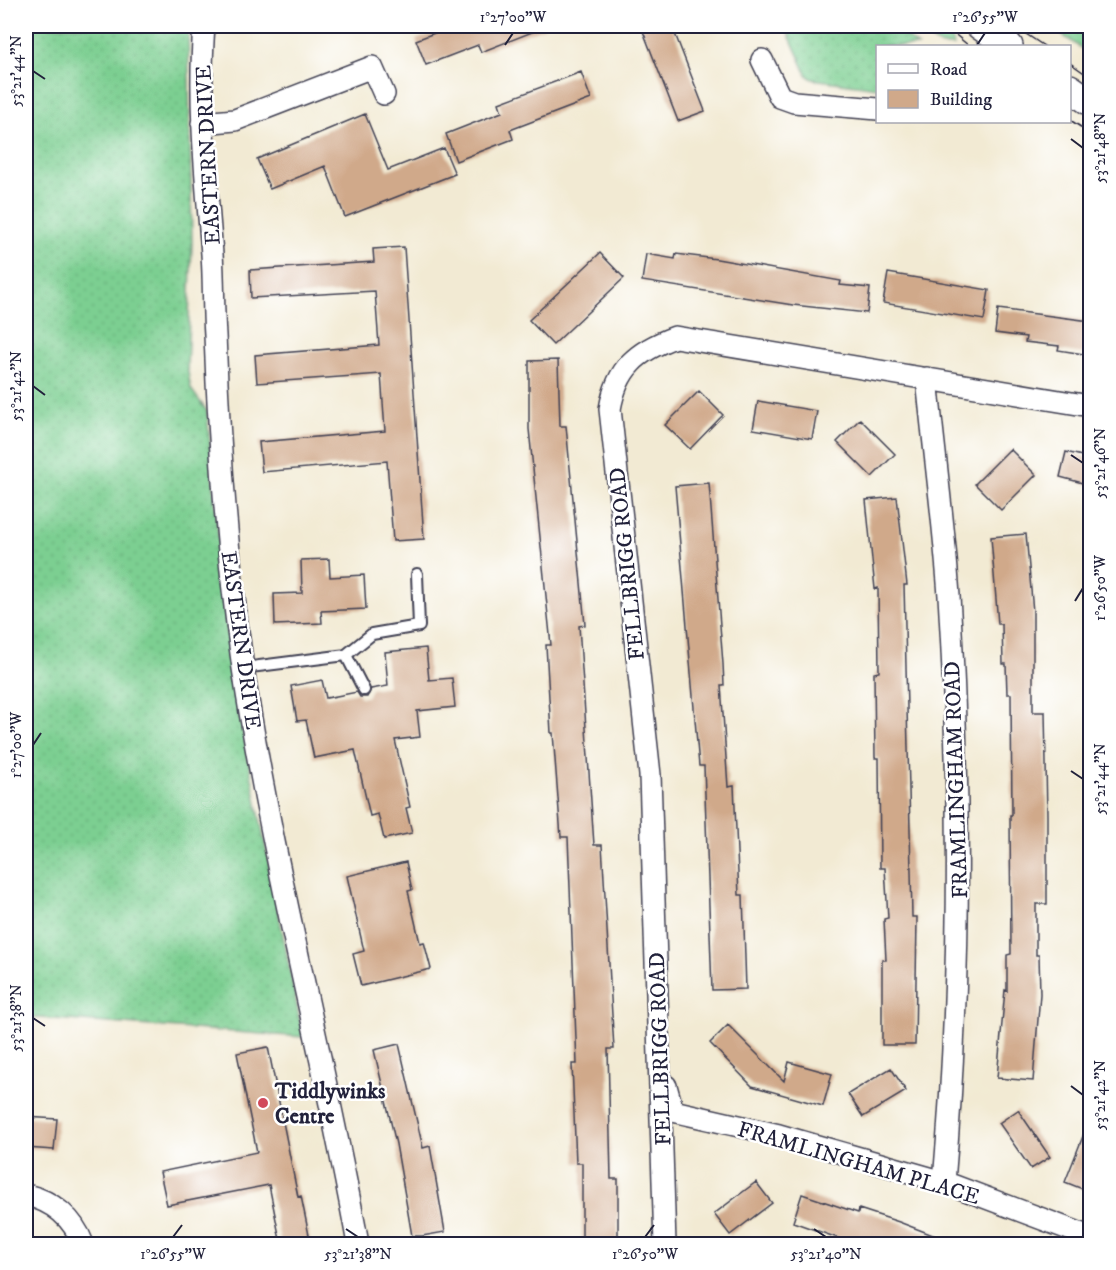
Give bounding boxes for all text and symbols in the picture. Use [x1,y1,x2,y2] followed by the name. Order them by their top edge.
[480,8,546,27] text: 1°27'00"W
[952,8,1018,27] text: 1°26'55"W
[7,35,26,107] text: 53°21'44"N
[876,45,1071,123] legend
[930,59,967,81] text: Road
[190,64,227,246] street label: EASTERN DRIVE
[930,89,992,111] text: Building
[1091,113,1110,183] text: 53°21'48"N
[7,351,26,421] text: 53°21'42"N
[1091,428,1110,498] text: 53°21'46"N
[604,466,651,662] street label: FELLBRIGG ROAD
[215,549,266,731] street label: EASTERN DRIVE
[1091,555,1110,621] text: 1°26'50"W
[939,661,974,899] street label: FRAMLINGHAM ROAD
[7,712,26,778] text: 1°27'00"W
[1091,743,1110,815] text: 53°21'44"N
[644,952,677,1146] street label: FELLBRIGG ROAD
[7,984,26,1052] text: 53°21'38"N
[1091,1060,1110,1130] text: 53°21'42"N
[274,1078,386,1130] place label: Tiddlywinks Centre
[256,1096,270,1110] marker: Tiddlywinks Centre
[734,1116,983,1211] street label: FRAMLINGHAM PLACE
[140,1245,206,1264] text: 1°26'55"W
[324,1245,392,1264] text: 53°21'38"N
[612,1245,678,1264] text: 1°26'50"W
[790,1245,862,1264] text: 53°21'40"N

